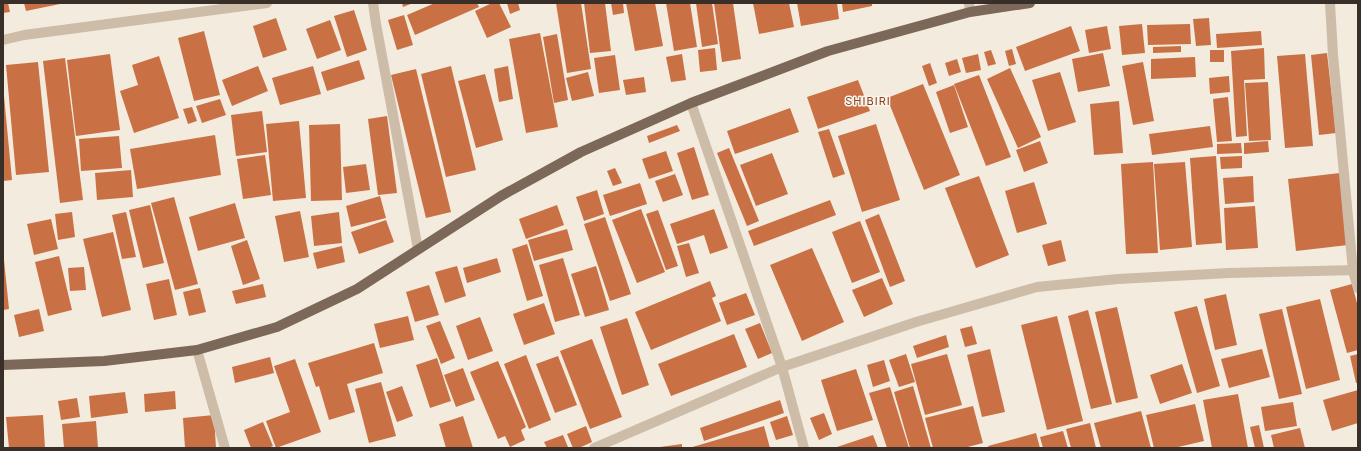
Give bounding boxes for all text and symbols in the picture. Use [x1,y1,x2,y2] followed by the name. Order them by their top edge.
[845,94,891,108] district label: SHIBIRI

